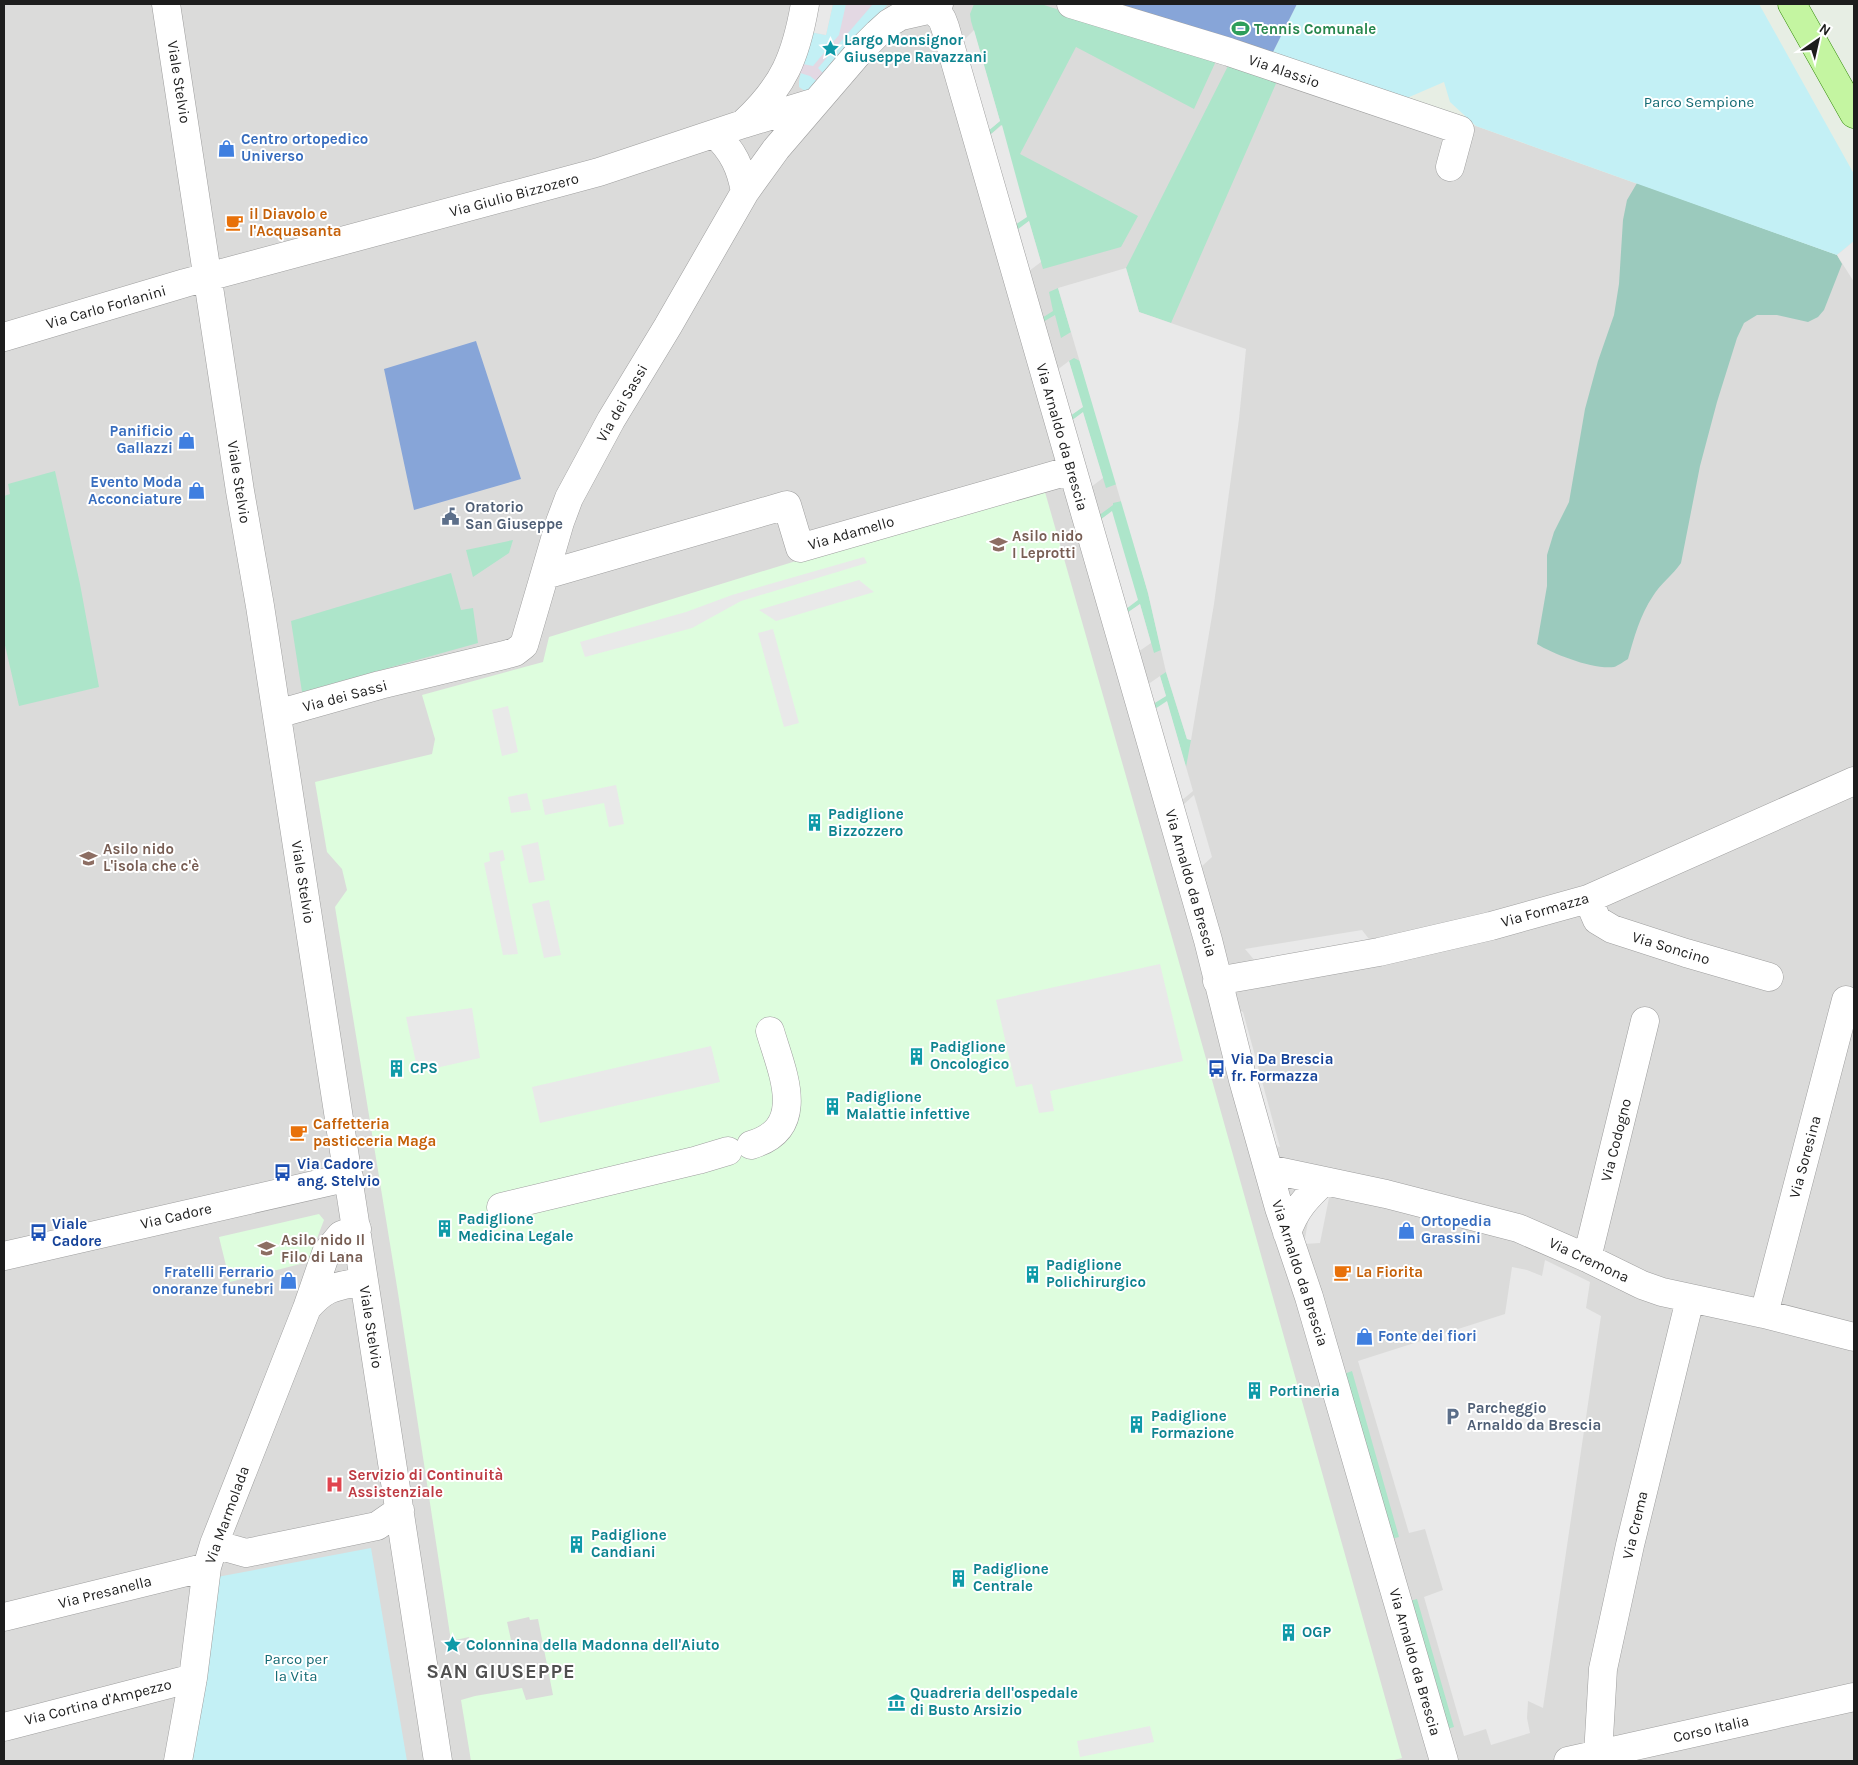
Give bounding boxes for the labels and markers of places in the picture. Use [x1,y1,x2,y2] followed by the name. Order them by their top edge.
[1230,19,1250,39] sports icon: Tennis Comunale
[1254,20,1376,38] place label: Tennis Comunale
[844,31,987,66] place label: Largo Monsignor Giuseppe Ravazzani
[820,39,840,59] place icon: Largo Monsignor Giuseppe Ravazzani
[241,130,368,165] place label: Centro ortopedico Universo
[217,138,237,158] shop icon: Centro ortopedico Universo
[249,205,342,240] place label: il Diavolo e l'Acquasanta
[225,213,245,233] cafe icon: il Diavolo e l'Acquasanta
[109,422,173,457] place label: Panificio Gallazzi
[177,430,197,450] shop icon: Panificio Gallazzi
[88,473,182,508] place label: Evento Moda Acconciature
[186,481,206,501] shop icon: Evento Moda Acconciature
[465,498,563,533] place label: Oratorio San Giuseppe
[441,506,461,526] public building icon: Oratorio San Giuseppe
[1012,527,1083,562] place label: Asilo nido I Leprotti
[988,535,1008,555] school or university icon: Asilo nido I Leprotti
[828,805,904,840] place label: Padiglione Bizzozzero
[804,813,824,833] building icon: Padiglione Bizzozzero
[103,840,199,875] place label: Asilo nido L'isola che c'è
[79,848,99,868] school or university icon: Asilo nido L'isola che c'è
[930,1038,1009,1073] place label: Padiglione Oncologico
[906,1046,926,1066] building icon: Padiglione Oncologico
[1231,1050,1334,1085] place label: Via Da Brescia fr. Formazza
[386,1058,406,1078] building icon: CPS
[1207,1058,1227,1078] bus stop icon: Via Da Brescia fr. Formazza
[410,1059,438,1077] place label: CPS
[846,1088,970,1123] place label: Padiglione Malattie infettive
[822,1096,842,1116] building icon: Padiglione Malattie infettive
[313,1115,436,1150] place label: Caffetteria pasticceria Maga
[289,1123,309,1143] cafe icon: Caffetteria pasticceria Maga
[297,1155,380,1190] place label: Via Cadore ang. Stelvio
[273,1163,293,1183] bus stop icon: Via Cadore ang. Stelvio
[458,1210,573,1245] place label: Padiglione Medicina Legale
[1421,1212,1492,1247] place label: Ortopedia Grassini
[52,1215,102,1250] place label: Viale Cadore
[434,1218,454,1238] building icon: Padiglione Medicina Legale
[1397,1220,1417,1240] shop icon: Ortopedia Grassini
[28,1223,48,1243] bus stop icon: Viale Cadore
[281,1231,365,1266] place label: Asilo nido Il Filo di Lana
[257,1239,277,1259] school or university icon: Asilo nido Il Filo di Lana
[1046,1256,1146,1291] place label: Padiglione Polichirurgico
[1332,1262,1352,1282] cafe icon: La Fiorita
[152,1263,274,1298] place label: Fratelli Ferrario onoranze funebri
[1356,1263,1423,1281] place label: La Fiorita
[1022,1264,1042,1284] building icon: Padiglione Polichirurgico
[278,1271,298,1291] shop icon: Fratelli Ferrario onoranze funebri
[1354,1326,1374,1346] shop icon: Fonte dei fiori
[1378,1327,1477,1345] place label: Fonte dei fiori
[1245,1381,1265,1401] building icon: Portineria
[1269,1382,1340,1400] place label: Portineria
[1467,1399,1601,1434] place label: Parcheggio Arnaldo da Brescia
[1151,1407,1234,1442] place label: Padiglione Formazione
[1443,1407,1463,1427] parking icon: Parcheggio Arnaldo da Brescia
[1127,1415,1147,1435] building icon: Padiglione Formazione
[348,1466,503,1501] place label: Servizio di Continuità Assistenziale
[324,1474,344,1494] hospital icon: Servizio di Continuità Assistenziale
[591,1526,667,1561] place label: Padiglione Candiani
[567,1534,587,1554] building icon: Padiglione Candiani
[973,1560,1049,1595] place label: Padiglione Centrale
[949,1568,969,1588] building icon: Padiglione Centrale
[1278,1622,1298,1642] building icon: OGP
[1302,1623,1331,1641] place label: OGP
[442,1635,462,1655] place icon: Colonnina della Madonna dell'Aiuto
[466,1636,719,1654] place label: Colonnina della Madonna dell'Aiuto
[910,1684,1078,1719] place label: Quadreria dell'ospedale di Busto Arsizio
[886,1692,906,1712] museum icon: Quadreria dell'ospedale di Busto Arsizio

